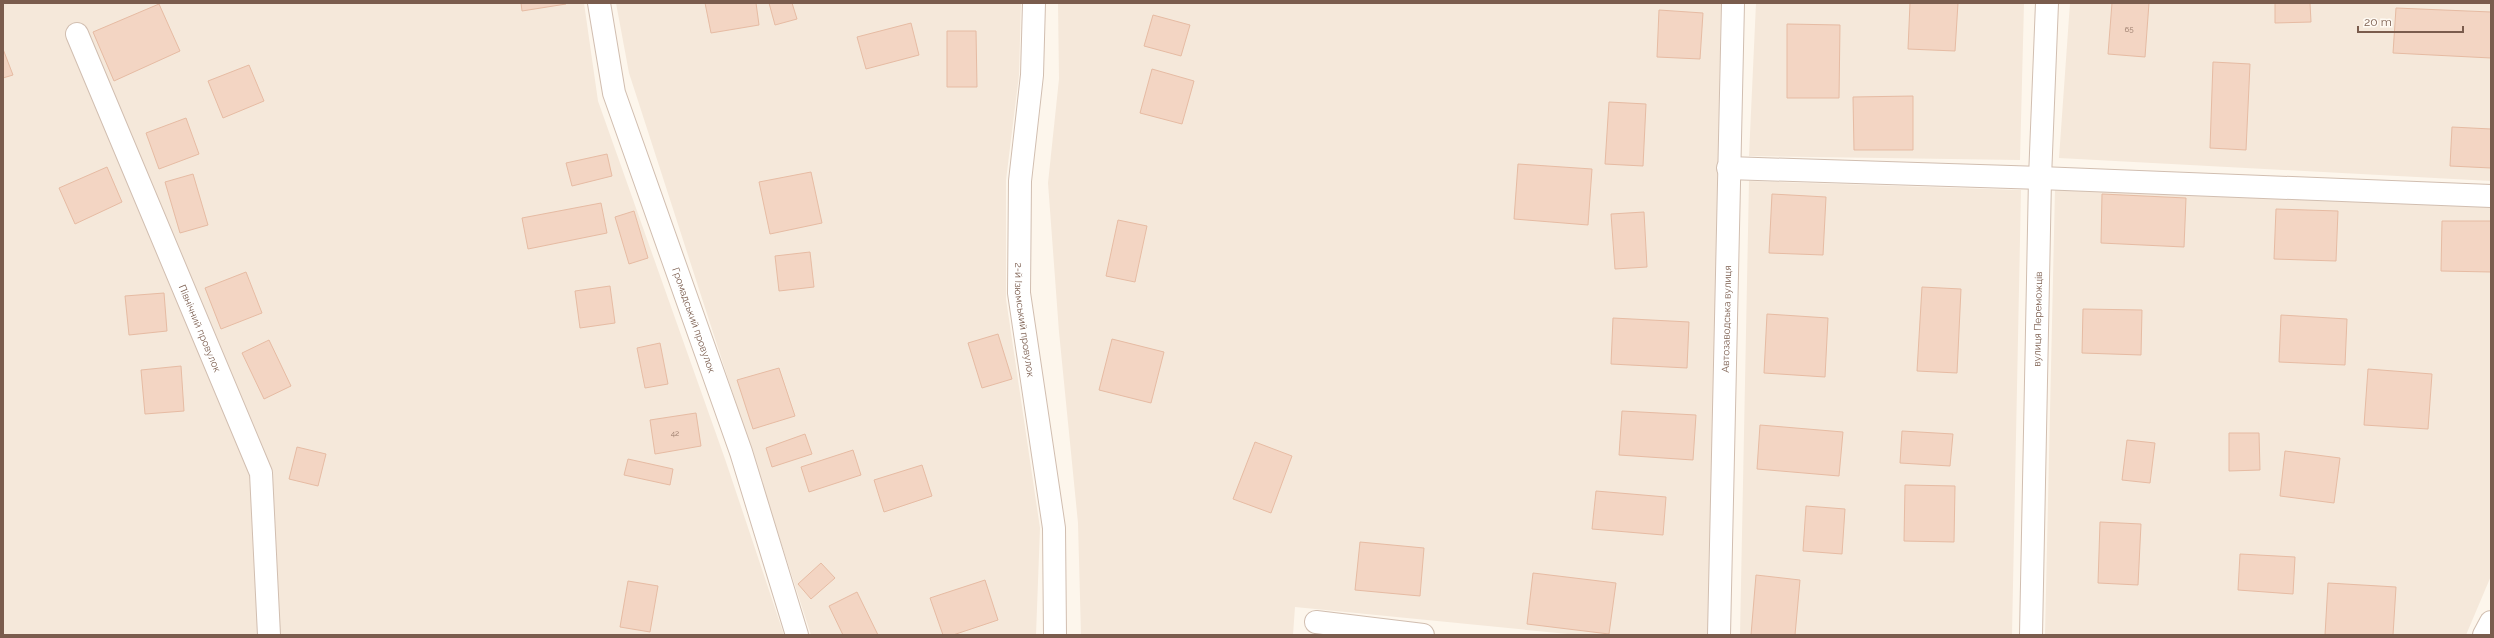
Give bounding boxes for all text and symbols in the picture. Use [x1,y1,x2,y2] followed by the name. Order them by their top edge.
[2358,8,2463,34] scale bar
[2364,15,2392,29] text: 20 m
[2124,24,2134,34] house number: 65
[1013,263,1037,378] street label: 2-й Ізюмський провулок
[1719,265,1733,373] street label: Автозаводська вулиця
[671,266,718,374] street label: Громадський провулок
[2031,271,2044,367] street label: вулиця Переможців
[177,283,223,374] street label: Північний провулок
[671,428,679,438] house number: 42

